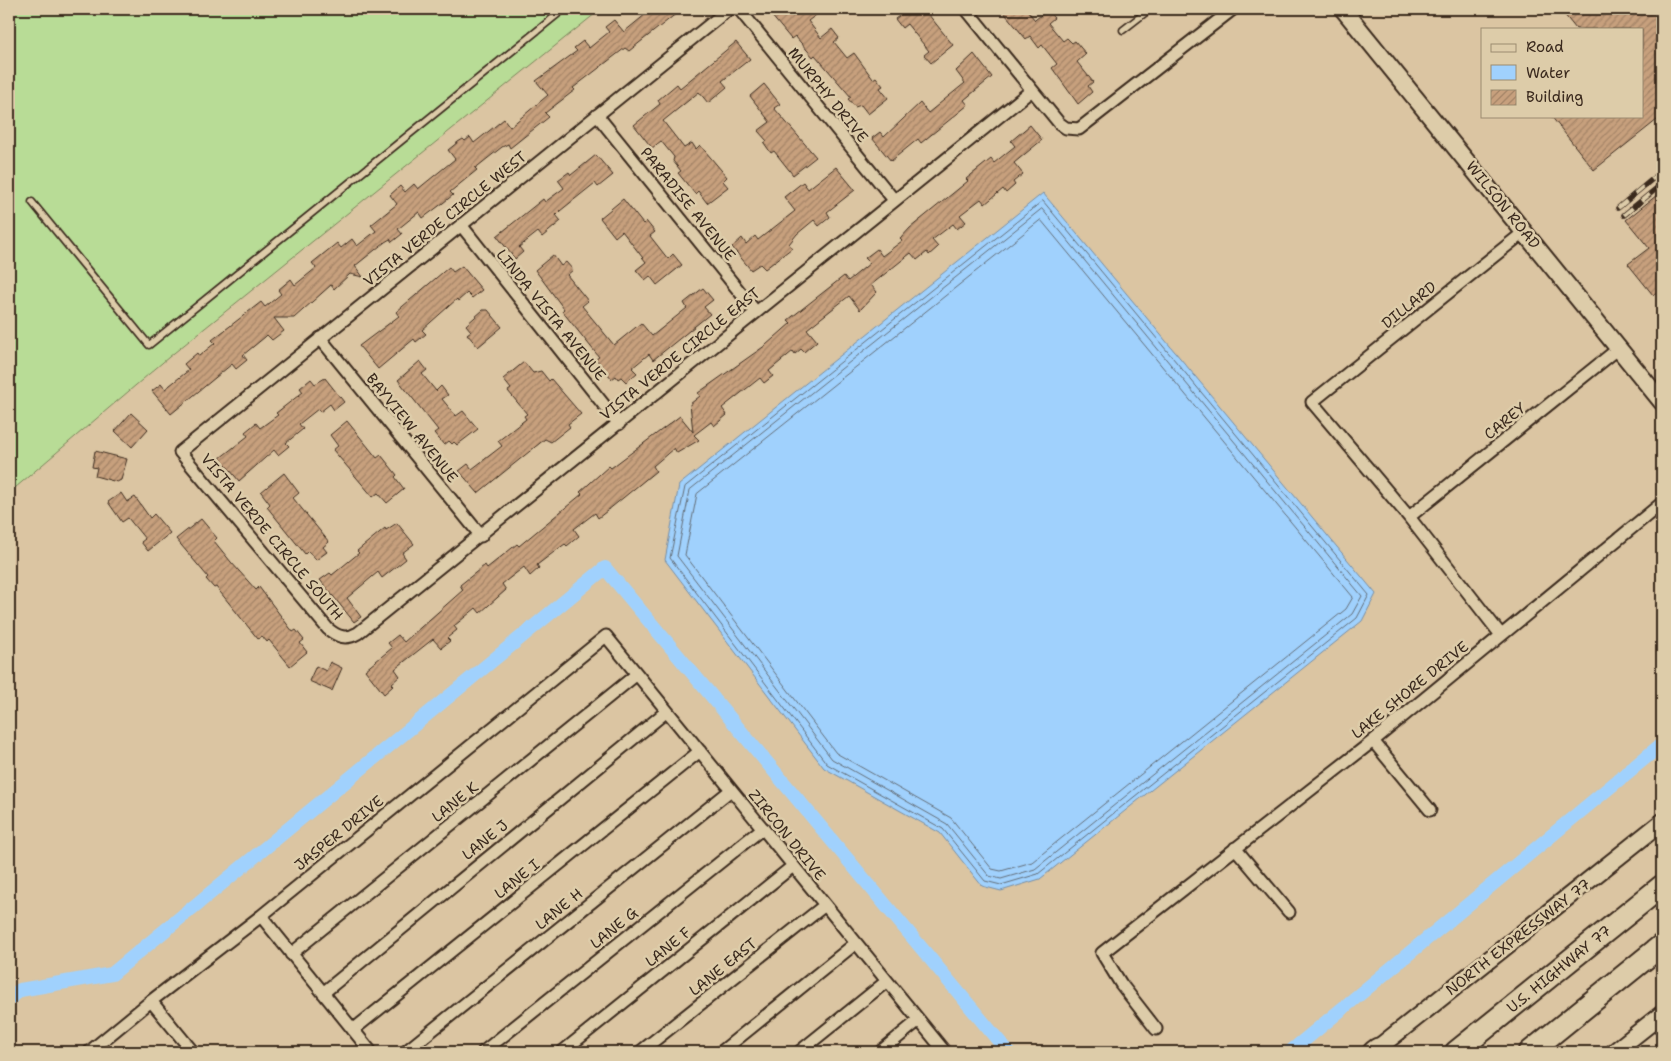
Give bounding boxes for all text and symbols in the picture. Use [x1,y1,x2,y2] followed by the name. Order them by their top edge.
[1481,28,1644,118] legend
[1526,37,1564,57] text: Road
[784,43,872,147] street label: MURPHY DRIVE
[1526,63,1570,83] text: Water
[1526,87,1583,107] text: Building
[636,143,740,265] street label: PARADISE AVENUE
[359,147,531,291] street label: VISTA VERDE CIRCLE WEST
[1461,157,1545,253] street label: WILSON ROAD
[492,245,610,385] street label: LINDA VISTA AVENUE
[1377,277,1441,333] street label: DILLARD
[596,283,764,425] street label: VISTA VERDE CIRCLE EAST
[362,369,462,487] street label: BAYVIEW AVENUE
[1480,398,1530,444] street label: CAREY
[196,449,348,625] street label: VISTA VERDE CIRCLE SOUTH
[1347,637,1473,743] street label: LAKE SHORE DRIVE
[428,777,483,827] street label: LANE K
[744,785,830,885] street label: ZIRCON DRIVE
[290,791,388,875] street label: JASPER DRIVE
[458,815,512,865] street label: LANE J
[490,855,544,903] street label: LANE I
[1441,874,1595,1000] street label: NORTH EXPRESSWAY 77
[531,884,587,934] street label: LANE H
[586,903,642,953] street label: LANE G
[1503,921,1615,1017] street label: U.S. HIGHWAY 77
[641,923,695,971] street label: LANE F
[685,933,761,1001] street label: LANE EAST

